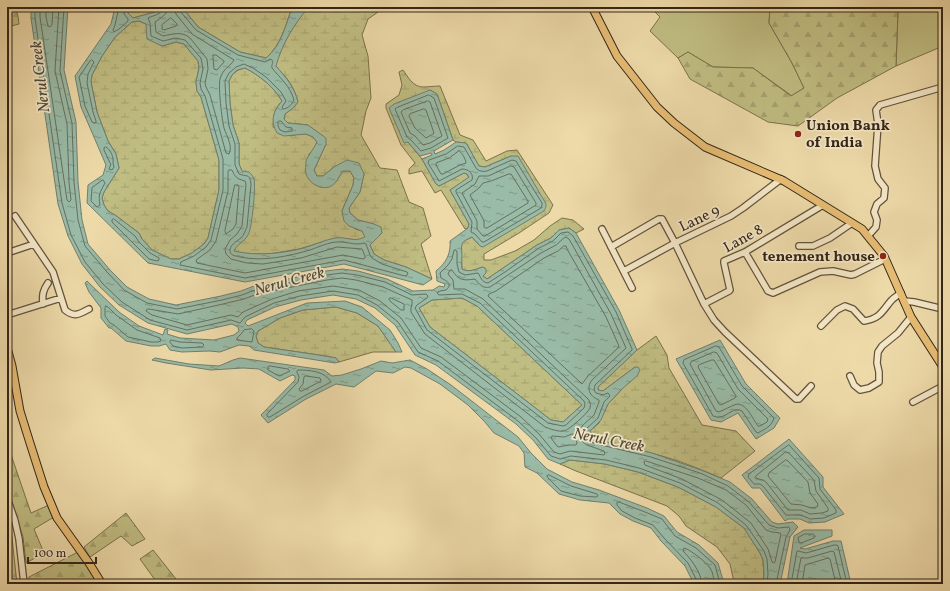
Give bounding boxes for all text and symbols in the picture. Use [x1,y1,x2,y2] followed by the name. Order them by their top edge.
[26,39,56,114] water label: Nerul Creek
[806,116,890,154] place label: Union Bank of India
[793,129,803,139] marker: Union Bank of India
[676,200,724,238] street label: Lane 9
[720,220,767,259] street label: Lane 8
[762,247,875,268] place label: tenement house
[878,251,888,261] marker: tenement house
[252,262,328,302] water label: Nerul Creek
[571,423,647,459] water label: Nerul Creek
[28,539,96,565] scale bar
[34,546,67,562] text: 100 m

